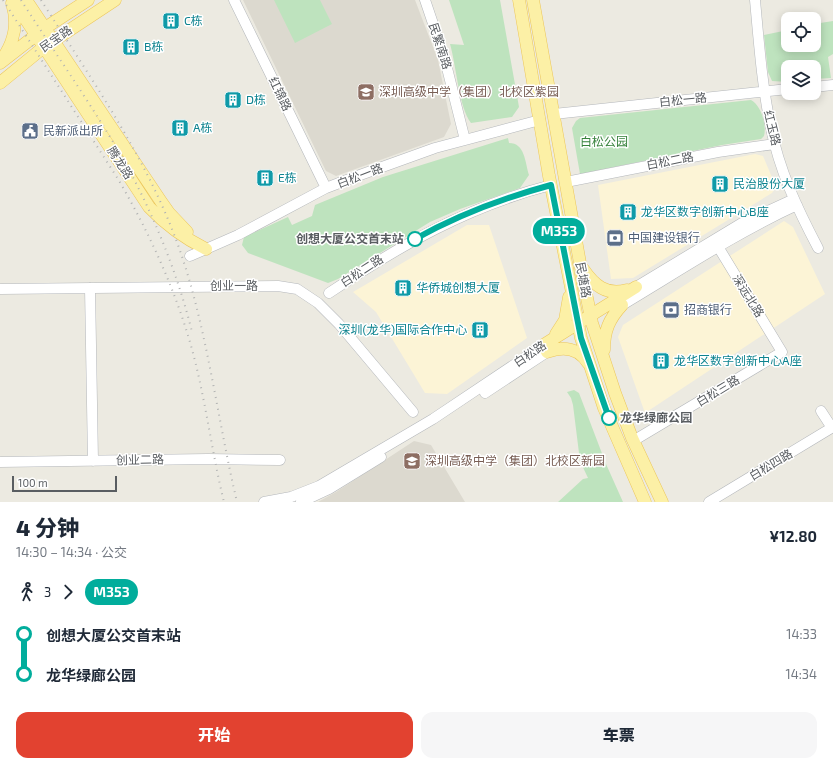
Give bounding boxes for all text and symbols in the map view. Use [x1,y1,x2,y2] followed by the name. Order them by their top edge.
[161,11,181,31] building icon: C栋
[781,12,821,100] map controls
[781,12,821,52] button: locate
[184,13,203,27] place label: C栋
[427,21,455,71] street label: 民繁南路
[37,22,74,54] street label: 民宝路
[121,37,141,57] building icon: B栋
[144,39,163,53] place label: B栋
[781,60,821,100] button: layers
[267,74,295,113] street label: 红锦路
[356,82,376,102] school or university icon: 深圳高级中学（集团）北校区紫园
[379,84,559,98] place label: 深圳高级中学（集团）北校区紫园
[223,90,243,110] building icon: D栋
[658,90,708,108] street label: 白松一路
[246,92,266,106] place label: D栋
[762,109,784,147] street label: 红玉路
[170,118,190,138] building icon: A栋
[193,120,212,134] place label: A栋
[20,121,40,141] public building icon: 民新派出所
[43,123,103,137] place label: 民新派出所
[580,134,628,148] park label: 白松公园
[105,144,137,181] street label: 腾龙路
[645,149,695,171] street label: 白松二路
[335,160,385,190] street label: 白松一路
[255,168,275,188] building icon: E栋
[278,170,297,184] place label: E栋
[710,174,730,194] building icon: 民治股份大厦
[733,176,805,190] place label: 民治股份大厦
[618,202,638,222] building icon: 龙华区数字创新中心B座
[641,204,768,218] place label: 龙华区数字创新中心B座
[531,218,587,244] line badge: M353
[541,222,577,239] text: M353
[605,228,625,248] bank icon: 中国建设银行
[628,230,700,244] place label: 中国建设银行
[296,231,404,245] place label: 创想大厦公交首末站
[407,231,423,247] marker: 创想大厦公交首末站
[338,251,385,289] street label: 白松二路
[574,261,594,299] street label: 民塘路
[730,271,768,320] street label: 深远北路
[210,278,258,292] street label: 创业一路
[393,278,413,298] building icon: 华侨城创想大厦
[416,280,500,294] place label: 华侨城创想大厦
[661,300,681,320] bank icon: 招商银行
[684,302,732,316] place label: 招商银行
[470,320,490,340] building icon: 深圳(龙华)国际合作中心
[338,322,467,336] place label: 深圳(龙华)国际合作中心
[511,337,548,369] street label: 白松路
[651,351,671,371] building icon: 龙华区数字创新中心A座
[674,353,801,367] place label: 龙华区数字创新中心A座
[693,372,742,409] street label: 白松三路
[601,410,617,426] marker: 龙华绿廊公园
[620,410,692,424] place label: 龙华绿廊公园
[746,446,795,483] street label: 白松四路
[402,451,422,471] school or university icon: 深圳高级中学（集团）北校区新园
[116,452,164,466] street label: 创业二路
[425,453,605,467] place label: 深圳高级中学（集团）北校区新园
[12,474,117,493] scale bar
[18,476,48,489] text: 100 m
[16,514,79,540] text: 4 分钟
[769,527,817,545] text: ¥12.80
[16,544,127,560] text: 14:30 – 14:34 · 公交
[16,581,38,603] icon: walk
[57,581,79,603] icon: forward
[93,583,130,600] text: M353
[44,584,51,600] text: 3
[46,626,181,644] text: 创想大厦公交首末站
[786,626,817,642] text: 14:33
[46,666,136,684] text: 龙华绿廊公园
[786,666,817,682] text: 14:34
[16,712,413,758] button: 开始
[421,712,817,758] button: 车票

